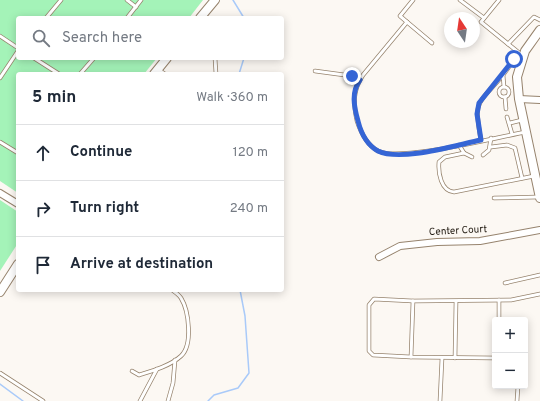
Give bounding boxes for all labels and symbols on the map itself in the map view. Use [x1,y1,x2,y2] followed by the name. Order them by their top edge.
[444,12,480,48] north arrow
[505,50,523,68] route start
[343,67,361,85] route end
[428,223,488,239] street label: Center Court

